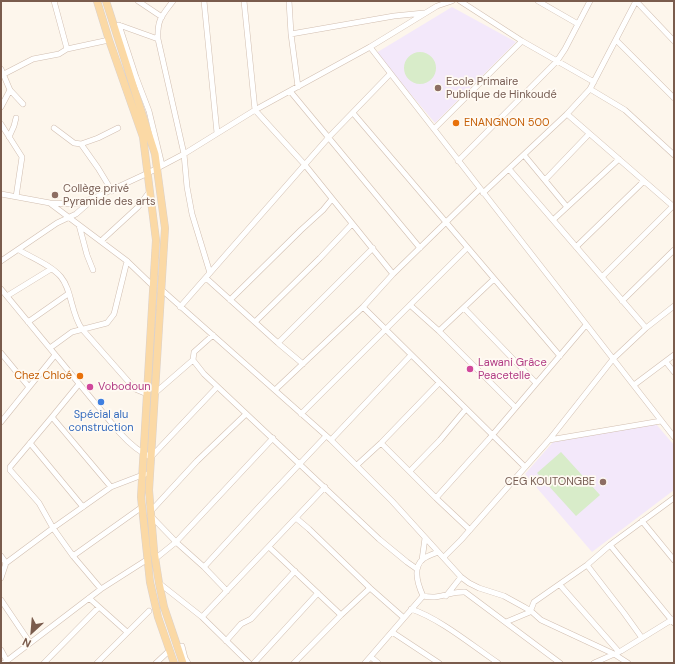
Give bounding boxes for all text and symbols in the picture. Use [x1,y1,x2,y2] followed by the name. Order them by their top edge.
[446,75,557,101] place label: Ecole Primaire Publique de Hinkoudé
[433,83,443,93] marker: Ecole Primaire Publique de Hinkoudé
[464,116,549,130] place label: ENANGNON 500
[451,118,461,128] marker: ENANGNON 500
[63,182,156,208] place label: Collège privé Pyramide des arts
[50,190,60,200] marker: Collège privé Pyramide des arts
[478,356,547,382] place label: Lawani Grâce Peacetelle
[465,364,475,374] marker: Lawani Grâce Peacetelle
[14,369,72,383] place label: Chez Chloé
[75,371,85,381] marker: Chez Chloé
[98,380,151,394] place label: Vobodoun
[85,382,95,392] marker: Vobodoun
[96,397,106,407] marker: Spécial alu construction
[68,408,134,434] place label: Spécial alu construction
[505,475,595,489] place label: CEG KOUTONGBE
[598,477,608,487] marker: CEG KOUTONGBE
[12,612,52,652] north arrow
[20,635,33,651] text: N

